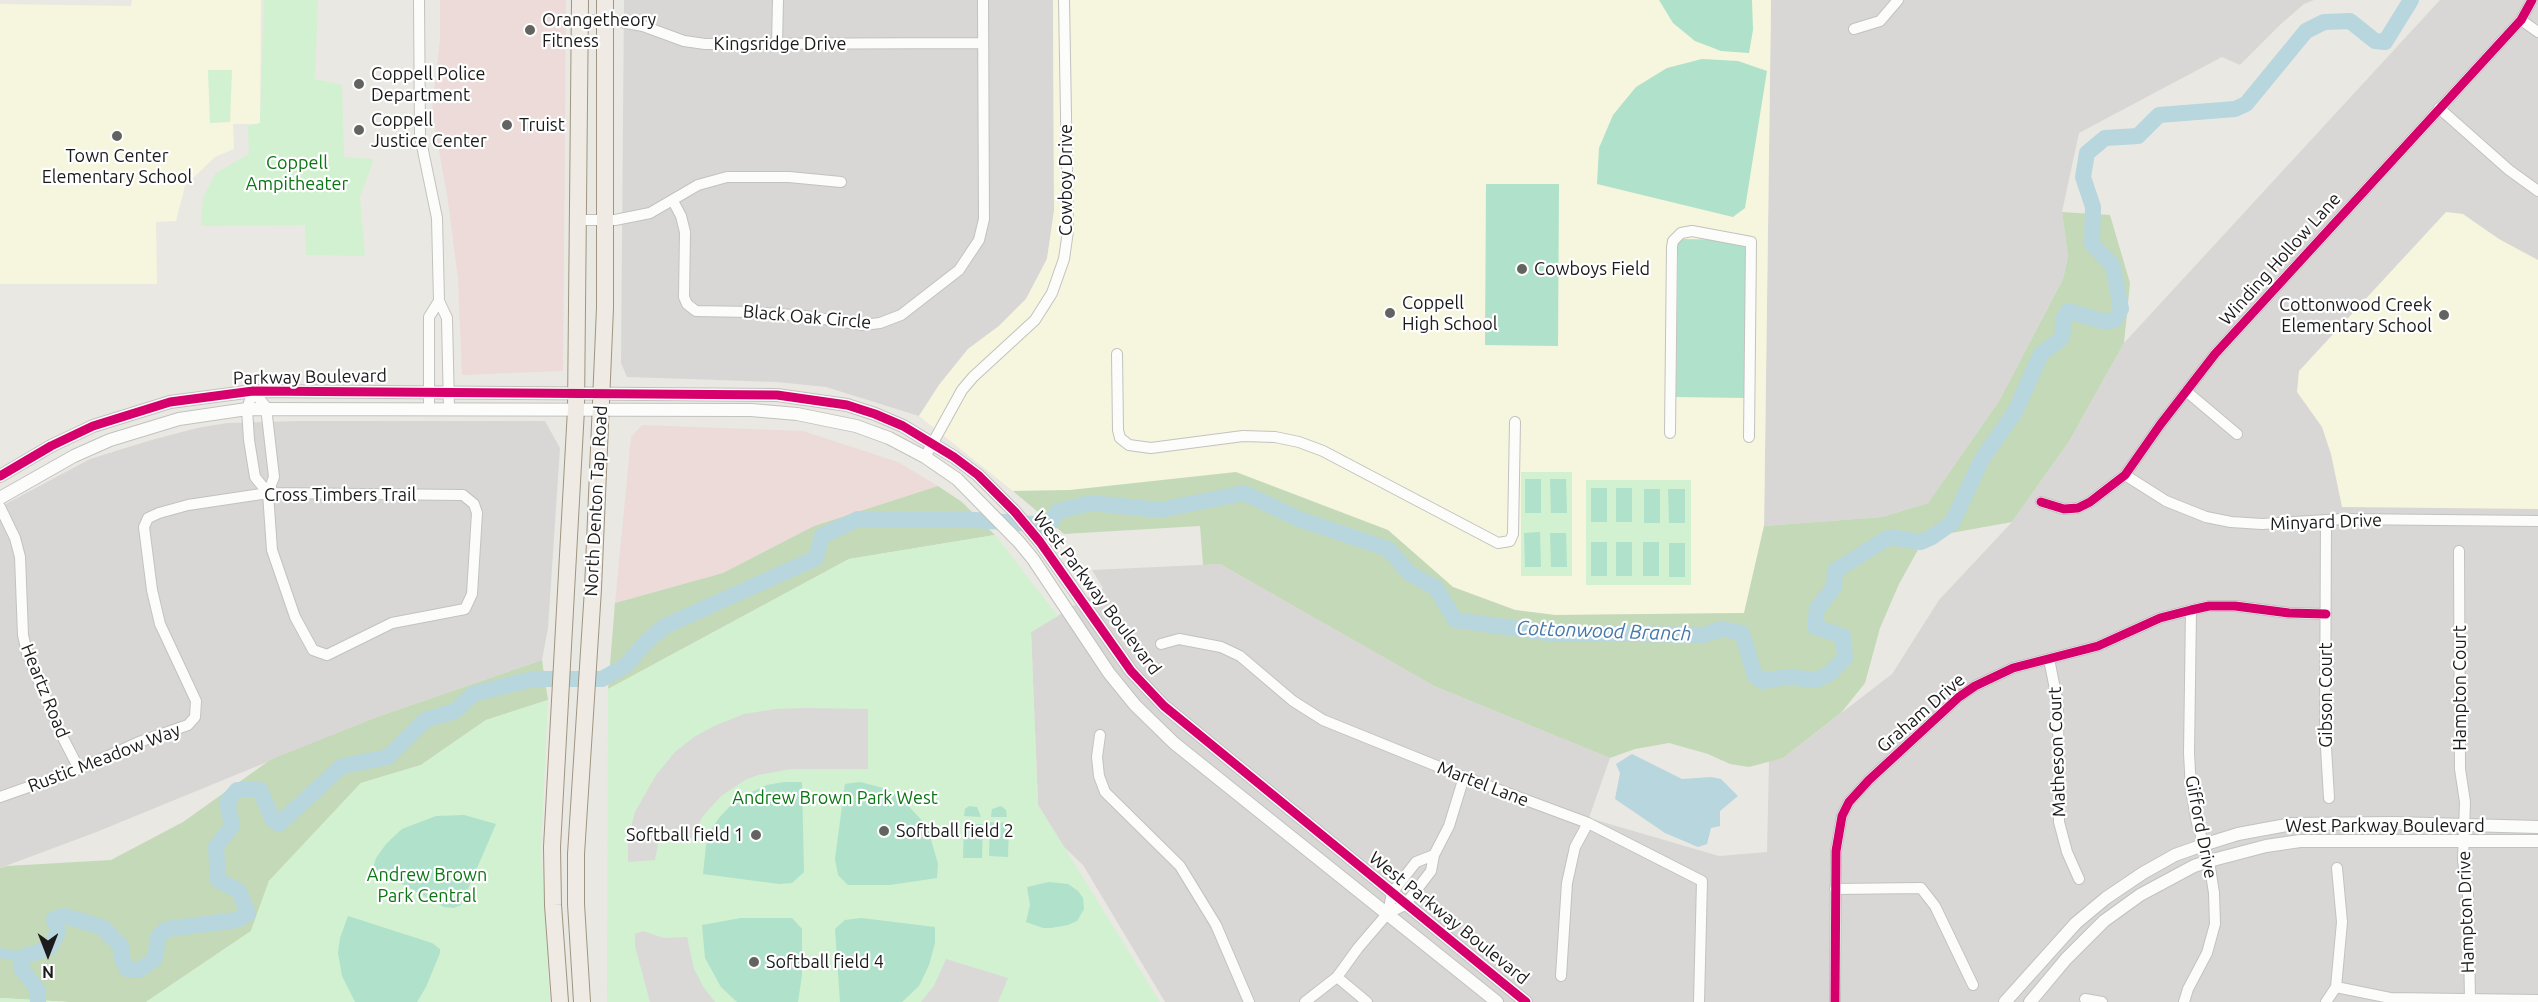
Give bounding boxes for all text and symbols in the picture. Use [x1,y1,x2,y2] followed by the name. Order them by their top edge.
[542,9,656,52] place label: Orangetheory Fitness
[523,23,537,37] marker: Orangetheory Fitness
[714,33,846,55] street label: Kingsridge Drive
[371,63,486,106] place label: Coppell Police Department
[352,77,366,91] marker: Coppell Police Department
[371,109,487,152] place label: Coppell Justice Center
[519,114,565,136] place label: Truist
[500,118,514,132] marker: Truist
[352,123,366,137] marker: Coppell Justice Center
[1055,124,1077,236] street label: Cowboy Drive
[110,129,124,143] marker: Town Center Elementary School
[42,145,192,188] place label: Town Center Elementary School
[246,152,348,195] park label: Coppell Ampitheater
[2215,188,2345,330] street label: Winding Hollow Lane
[1534,258,1650,280] place label: Cowboys Field
[1515,262,1529,276] marker: Cowboys Field
[1402,292,1498,334] place label: Coppell High School
[2279,294,2432,336] place label: Cottonwood Creek Elementary School
[742,301,872,333] street label: Black Oak Circle
[1383,306,1397,320] marker: Coppell High School
[2437,308,2451,322] marker: Cottonwood Creek Elementary School
[233,365,387,389] street label: Parkway Boulevard
[580,405,612,597] street label: North Denton Tap Road
[264,484,416,506] street label: Cross Timbers Trail
[1028,507,1166,679] street label: West Parkway Boulevard
[2270,509,2382,535] street label: Minyard Drive
[1516,616,1692,646] water label: Cottonwood Branch
[2449,625,2471,751] street label: Hampton Court
[16,641,74,741] street label: Heartz Road
[2315,642,2337,748] street label: Gibson Court
[1873,669,1969,757] street label: Graham Drive
[2044,686,2070,818] street label: Matheson Court
[25,719,183,797] street label: Rustic Meadow Way
[1434,757,1532,811] street label: Martel Lane
[2180,774,2222,880] street label: Gifford Drive
[732,787,938,809] park label: Andrew Brown Park West
[2285,815,2485,837] street label: West Parkway Boulevard
[896,820,1014,842] place label: Softball field 2
[626,824,744,846] place label: Softball field 1
[877,824,891,838] marker: Softball field 2
[749,828,763,842] marker: Softball field 1
[1365,847,1533,989] street label: West Parkway Boulevard
[2453,850,2479,974] street label: Hampton Drive
[367,864,487,906] park label: Andrew Brown Park Central
[18,924,78,984] north arrow
[766,951,884,973] place label: Softball field 4
[747,955,761,969] marker: Softball field 4
[42,963,54,981] text: N

